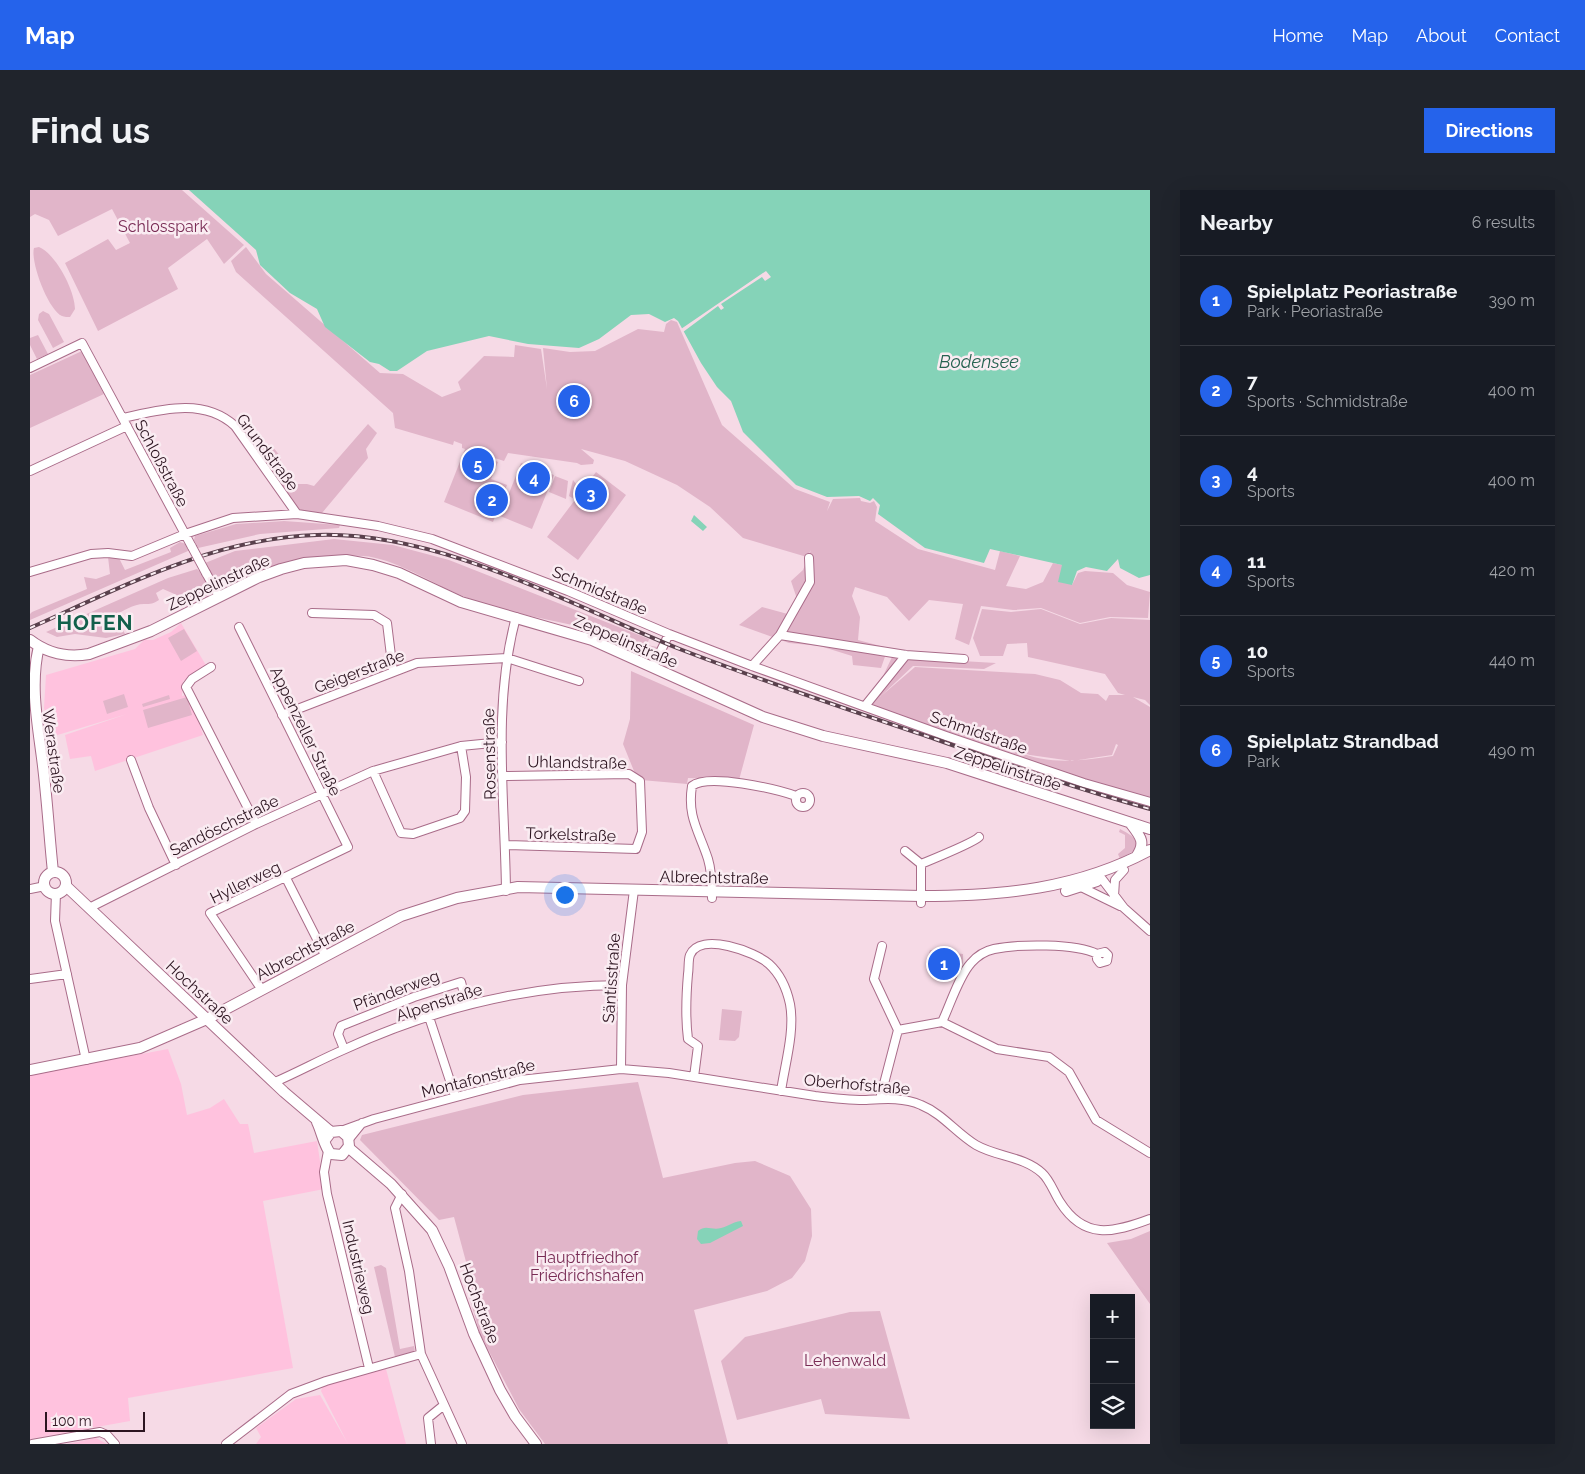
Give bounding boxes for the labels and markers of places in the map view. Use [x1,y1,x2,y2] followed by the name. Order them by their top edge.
[558,382,590,420] pin: 6
[462,445,494,483] pin: 5
[518,459,550,497] pin: 4
[575,475,607,513] pin: 3
[476,481,508,519] pin: 2
[928,945,960,983] pin: 1

